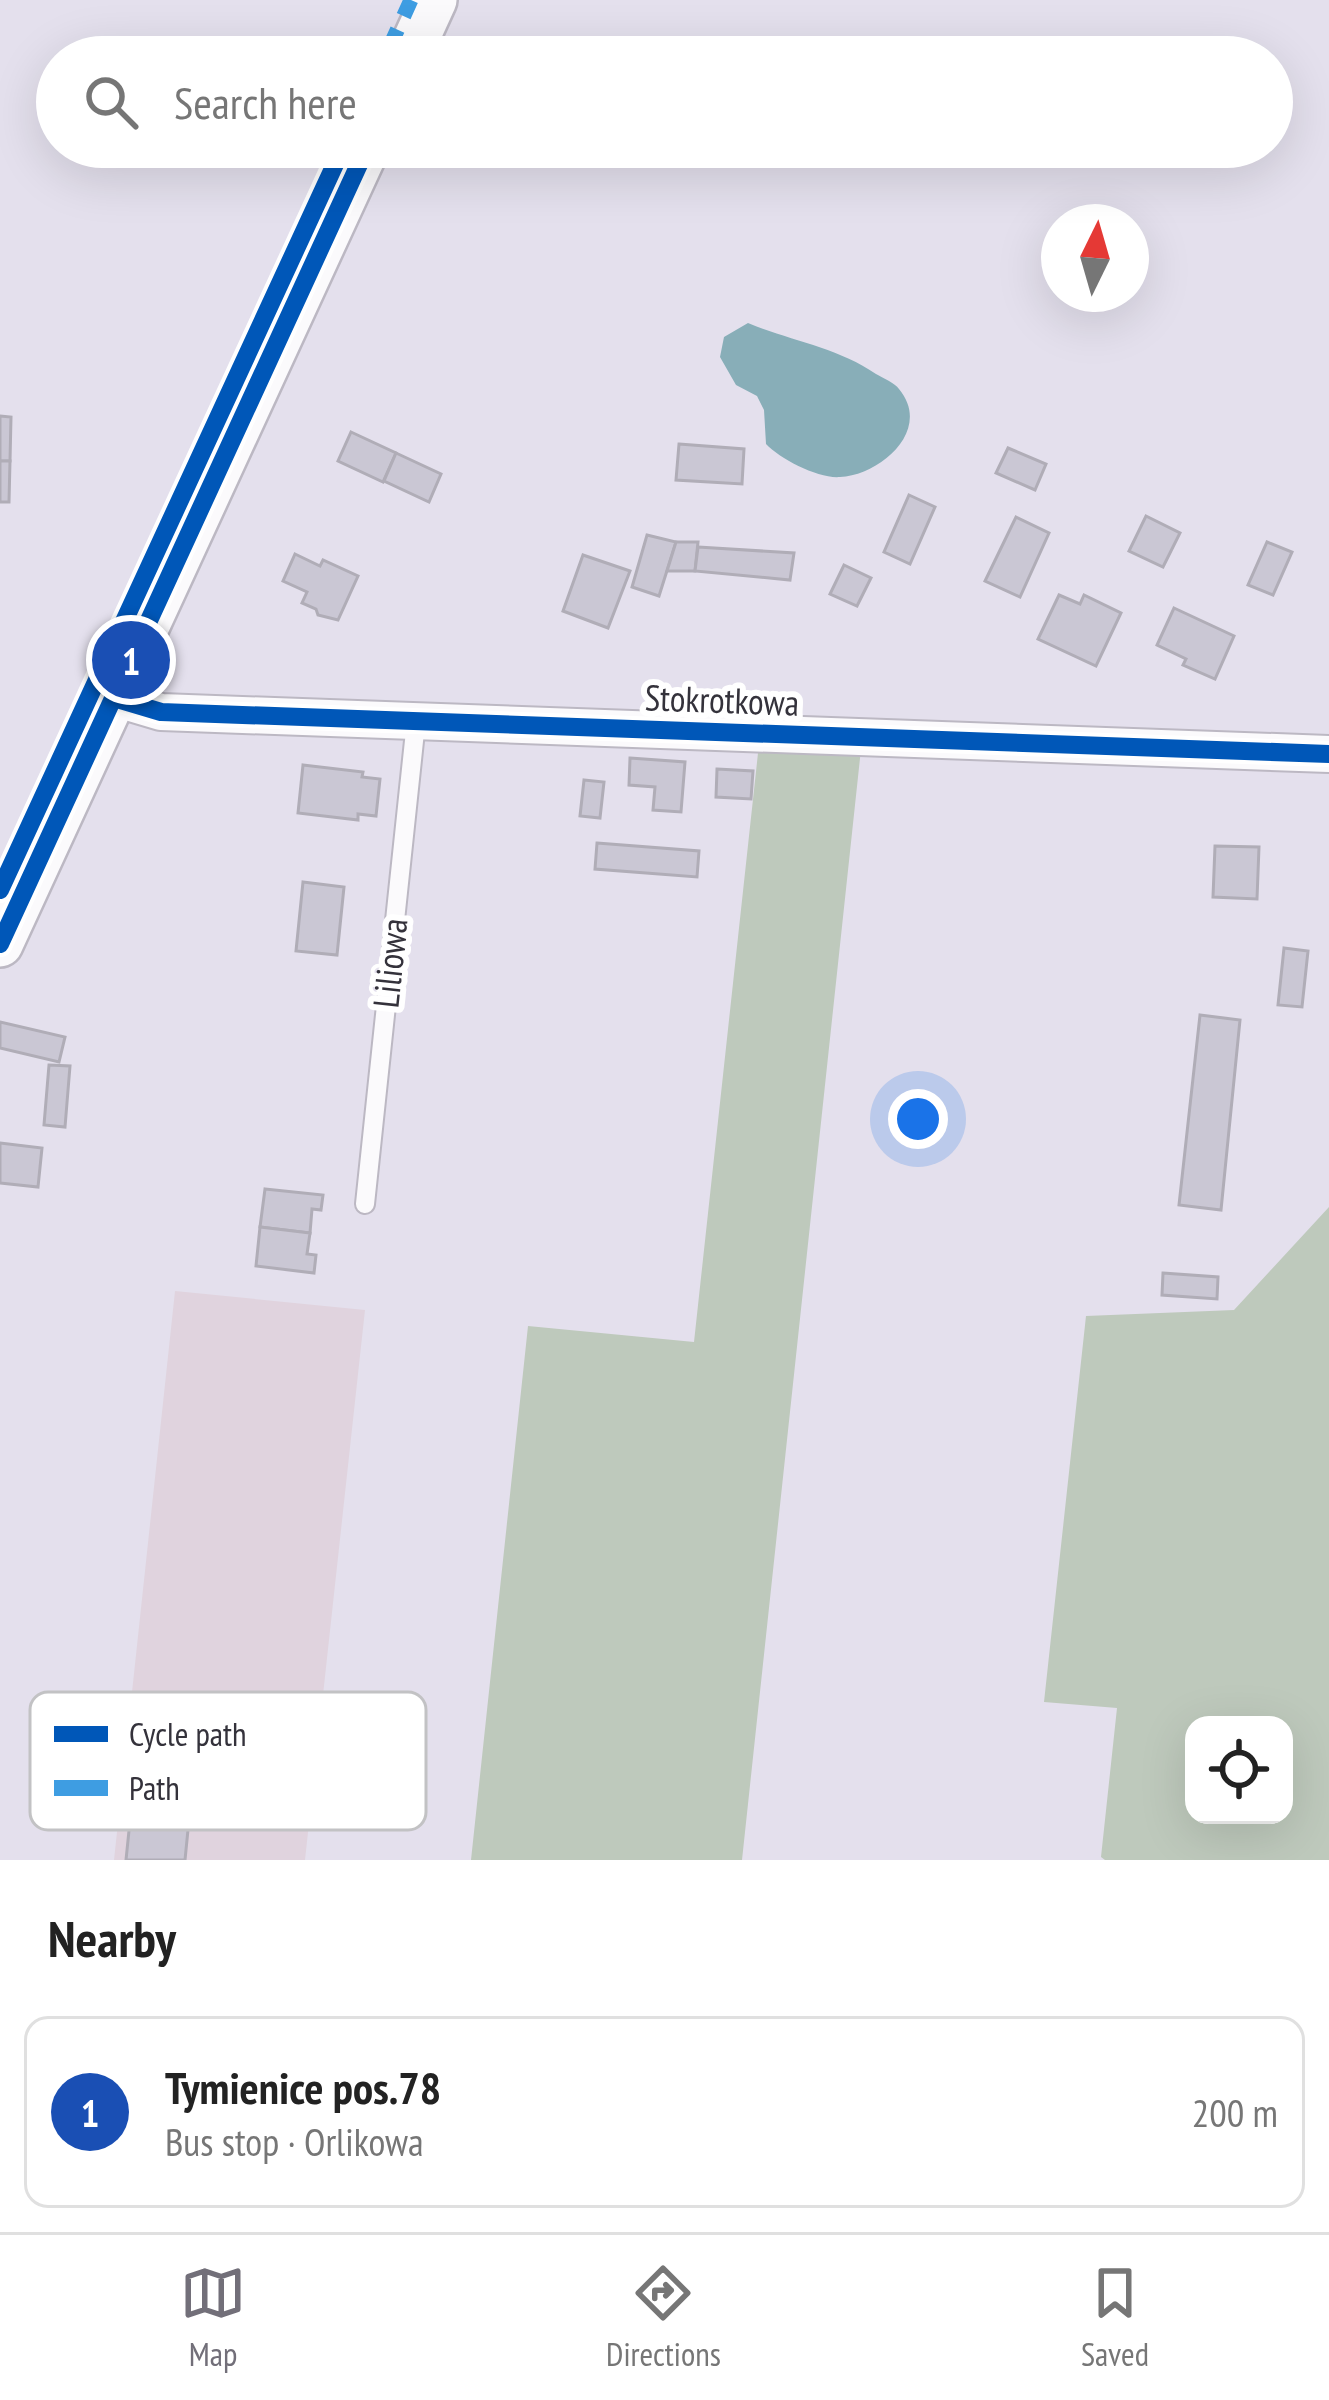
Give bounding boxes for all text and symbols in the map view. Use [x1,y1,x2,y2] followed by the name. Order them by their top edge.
[36,36,1293,168] search box
[78,69,144,135] icon: search
[174,73,357,131] text: Search here
[1041,204,1149,312] north arrow
[92,615,170,705] pin: 1
[644,673,800,726] street label: Stokrotkowa
[361,916,418,1010] street label: Liliowa
[888,1089,948,1149] your location
[30,1692,426,1830] legend
[129,1712,247,1755] text: Cycle path
[1185,1716,1293,1824] map controls
[1185,1716,1293,1824] button: locate
[129,1766,180,1809] text: Path
[48,1905,176,1971] text: Nearby
[165,2058,441,2116] text: Tymienice pos.78
[81,2087,99,2138] text: 1
[1192,2087,1278,2138] text: 200 m
[165,2116,424,2167] text: Bus stop · Orlikowa
[180,2260,246,2375] tab: Map
[606,2260,721,2375] tab: Directions
[1081,2260,1149,2375] tab: Saved

